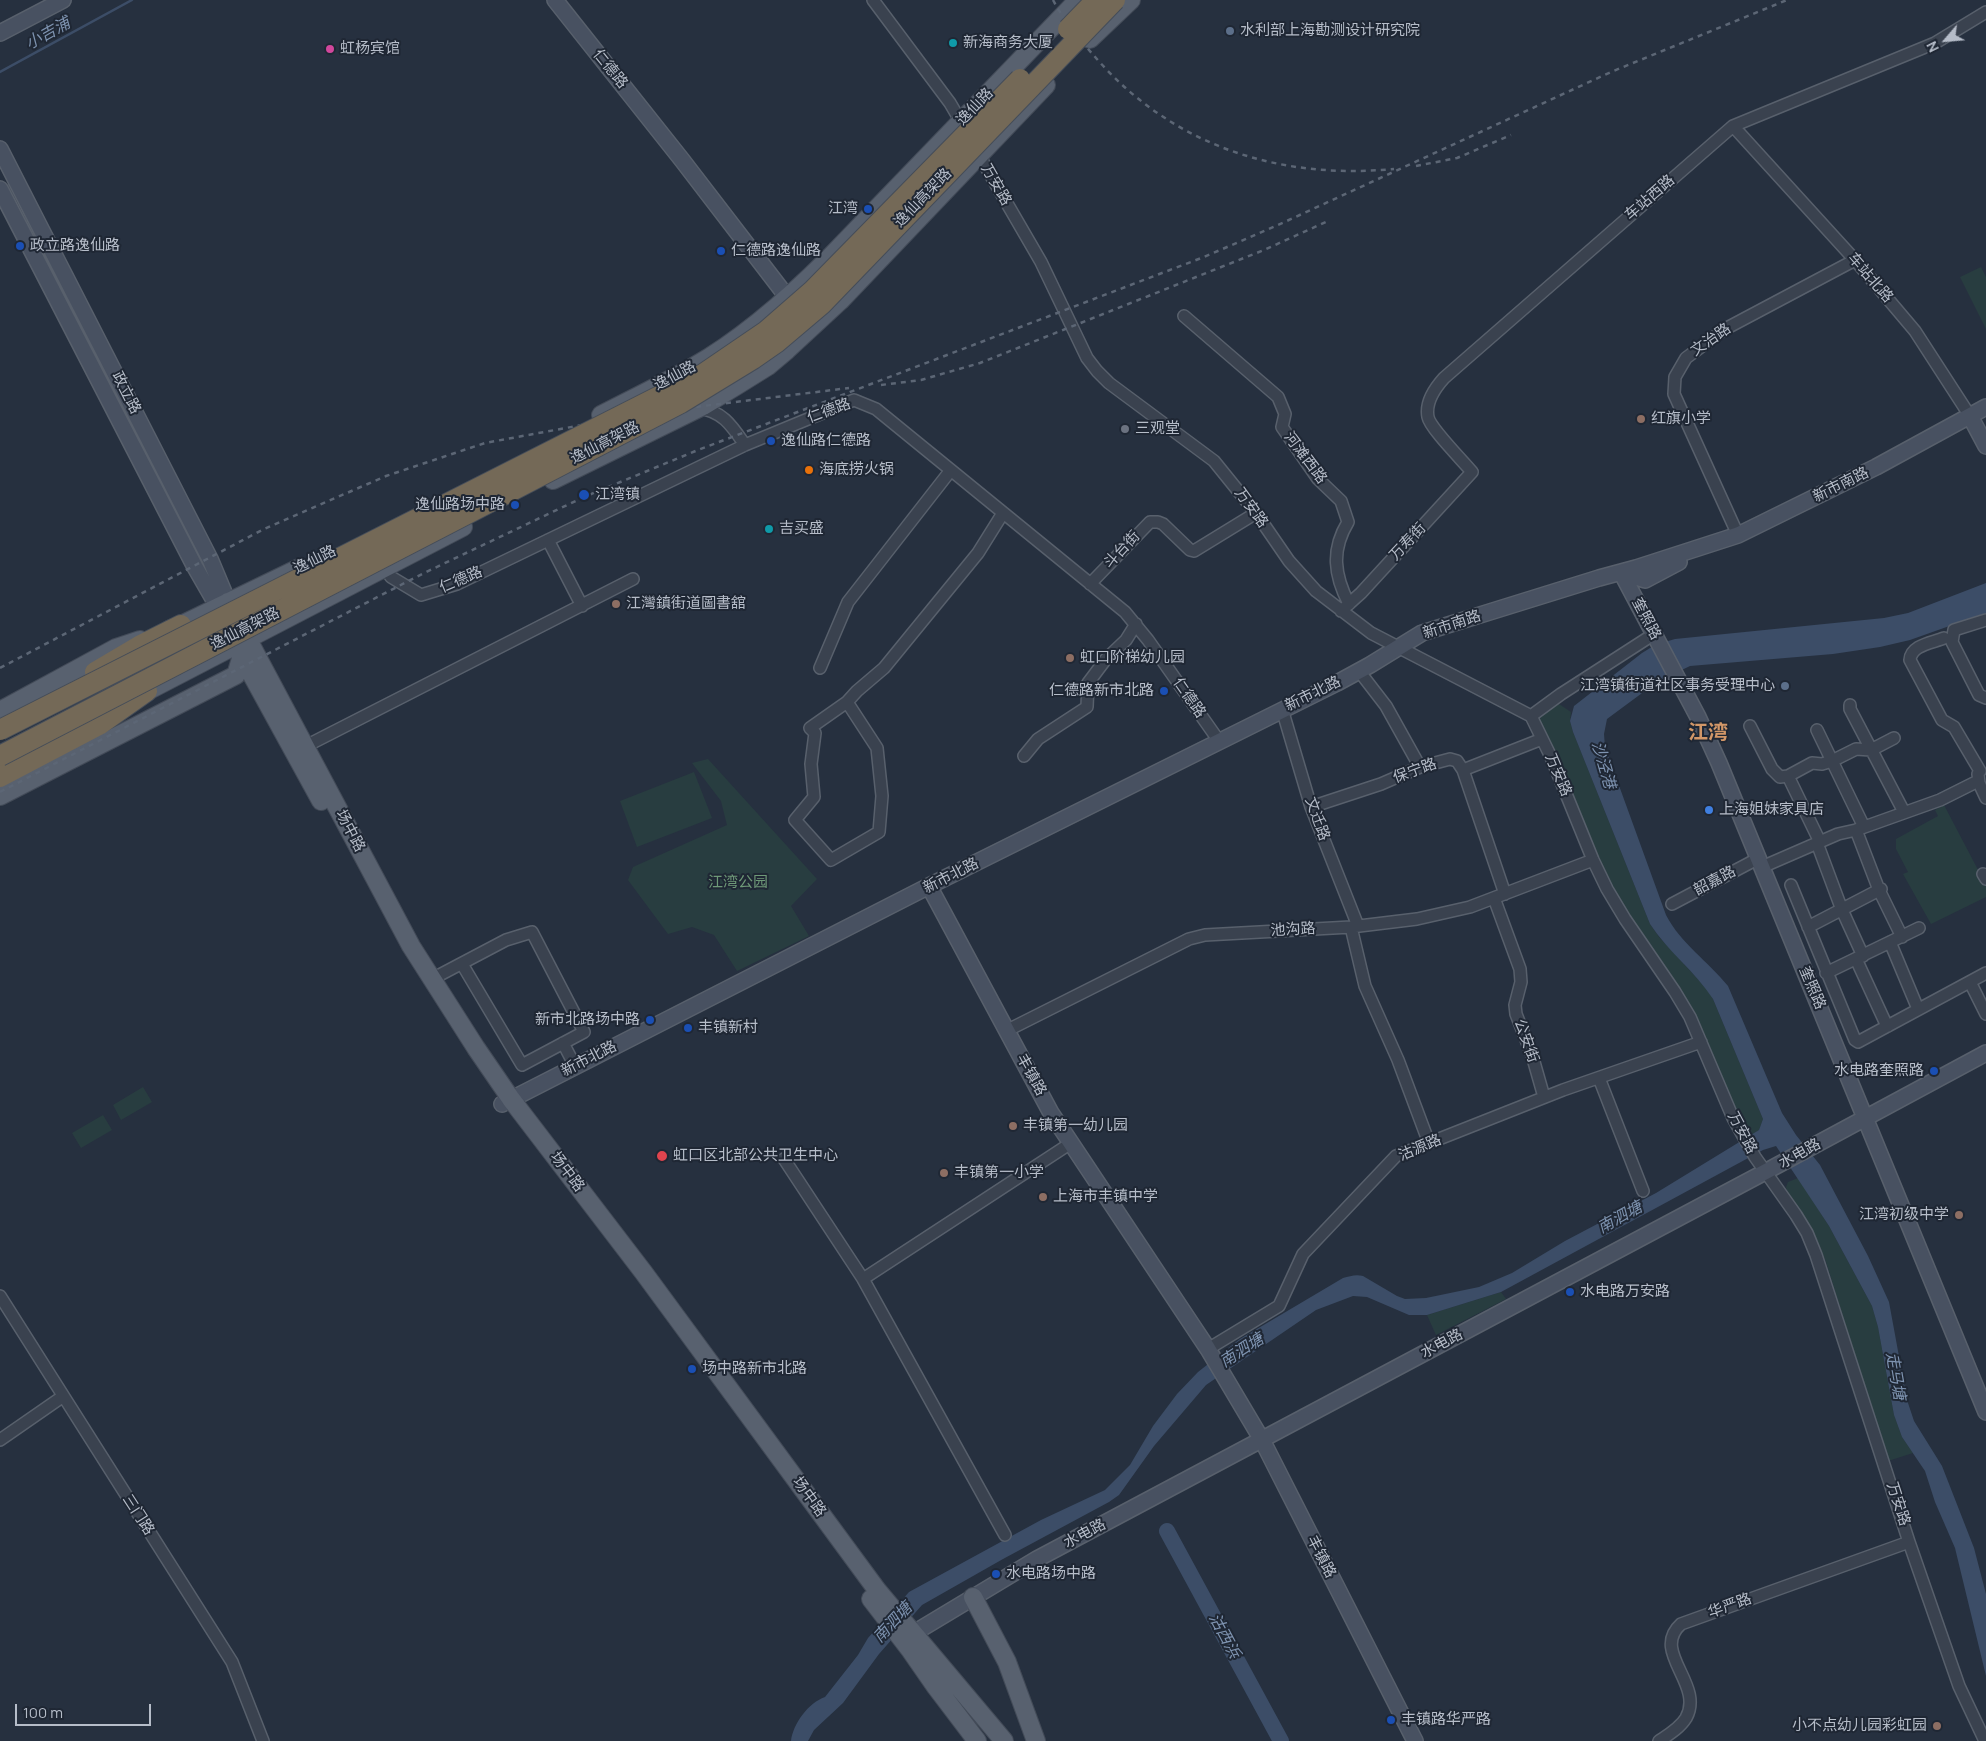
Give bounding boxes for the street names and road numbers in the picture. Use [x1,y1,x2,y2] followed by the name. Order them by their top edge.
[589,46,631,92] street label: 仁德路
[953,85,997,129] street label: 逸仙路
[977,161,1015,209] street label: 万安路
[890,165,956,231] street label: 逸仙高架路
[1621,172,1679,224] street label: 车站西路
[1844,249,1896,307] street label: 车站北路
[1687,320,1735,360] street label: 文治路
[651,357,699,395] street label: 逸仙路
[108,369,144,417] street label: 政立路
[805,395,853,427] street label: 仁德路
[568,418,642,468] street label: 逸仙高架路
[1280,429,1330,487] street label: 河滩西路
[1810,464,1872,506] street label: 新市南路
[1230,485,1272,531] street label: 万安路
[1386,519,1430,565] street label: 万寿街
[1100,527,1144,573] street label: 斗台街
[291,542,339,578] street label: 逸仙路
[437,563,485,597] street label: 仁德路
[1627,595,1665,643] street label: 奎照路
[208,604,282,654] street label: 逸仙高架路
[1421,607,1483,643] street label: 新市南路
[1282,673,1344,715] street label: 新市北路
[1169,674,1209,722] street label: 仁德路
[1541,751,1575,799] street label: 万安路
[1391,755,1439,787] street label: 保宁路
[1301,795,1333,843] street label: 文迁路
[331,807,369,855] street label: 场中路
[920,854,982,898] street label: 新市北路
[1691,862,1739,900] street label: 韶嘉路
[1270,920,1316,940] street label: 池沟路
[1795,964,1829,1012] street label: 奎照路
[1510,1017,1542,1065] street label: 公安街
[558,1037,620,1081] street label: 新市北路
[1012,1051,1050,1099] street label: 丰镇路
[1723,1109,1761,1157] street label: 万安路
[1396,1131,1444,1165] street label: 沽源路
[1776,1135,1824,1173] street label: 水电路
[546,1149,588,1195] street label: 场中路
[1418,1325,1466,1363] street label: 水电路
[788,1474,830,1520] street label: 场中路
[1882,1480,1914,1528] street label: 万安路
[118,1491,158,1539] street label: 三门路
[1061,1515,1109,1553] street label: 水电路
[1303,1533,1339,1581] street label: 丰镇路
[1706,1590,1754,1622] street label: 华严路

